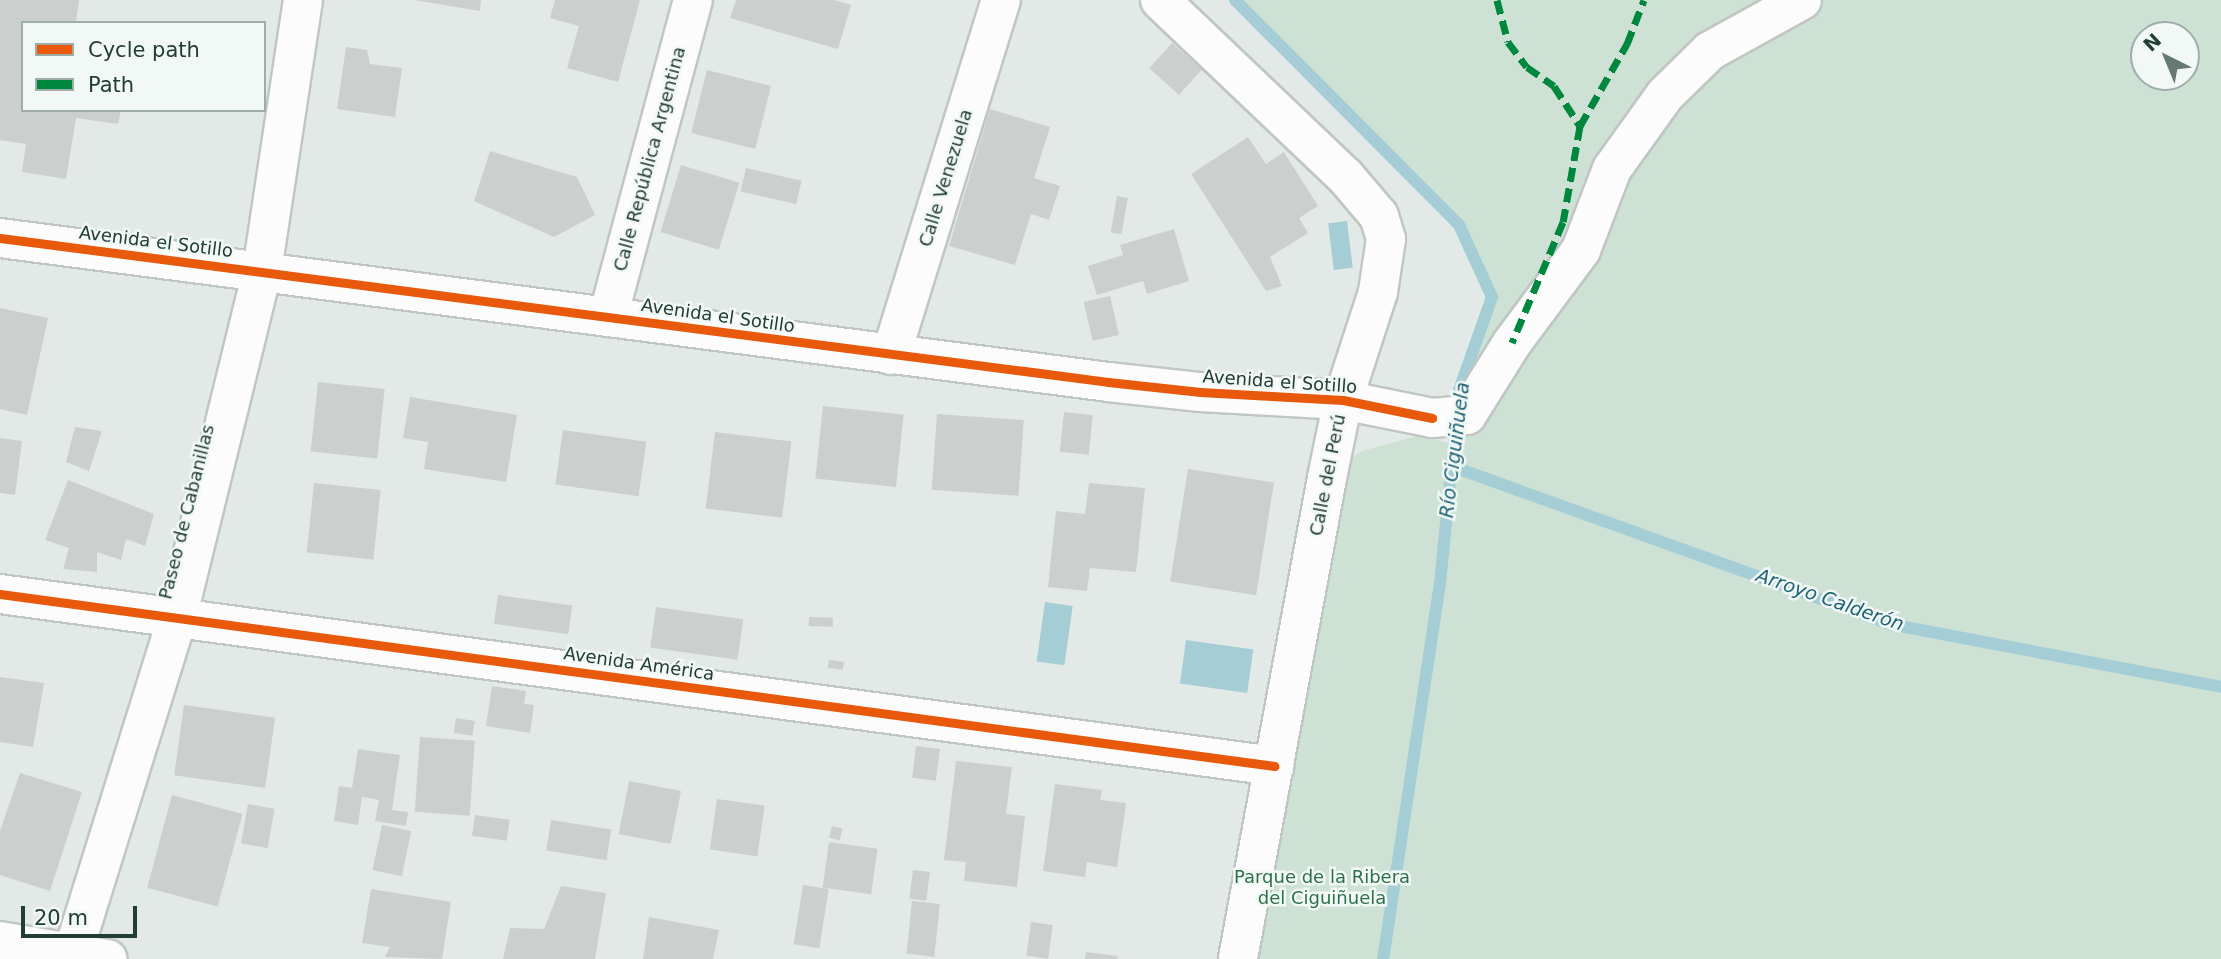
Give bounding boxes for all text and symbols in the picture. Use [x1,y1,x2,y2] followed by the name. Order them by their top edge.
[21,21,266,112] legend
[2130,21,2200,91] north arrow
[2139,29,2165,56] text: N
[88,38,200,62] text: Cycle path
[610,44,690,274] street label: Calle República Argentina
[88,73,134,97] text: Path
[915,107,977,249] street label: Calle Venezuela
[78,222,234,262] street label: Avenida el Sotillo
[640,295,796,337] street label: Avenida el Sotillo
[1202,366,1358,398] street label: Avenida el Sotillo
[1435,381,1475,519] water label: Río Ciguiñuela
[1306,412,1350,538] street label: Calle del Perú
[155,422,219,602] street label: Paseo de Cabanillas
[1753,564,1907,636] water label: Arroyo Calderón
[562,643,716,685] street label: Avenida América
[1234,867,1410,910] park label: Parque de la Ribera del Ciguiñuela
[24,892,140,936] scale bar
[34,906,88,930] text: 20 m

